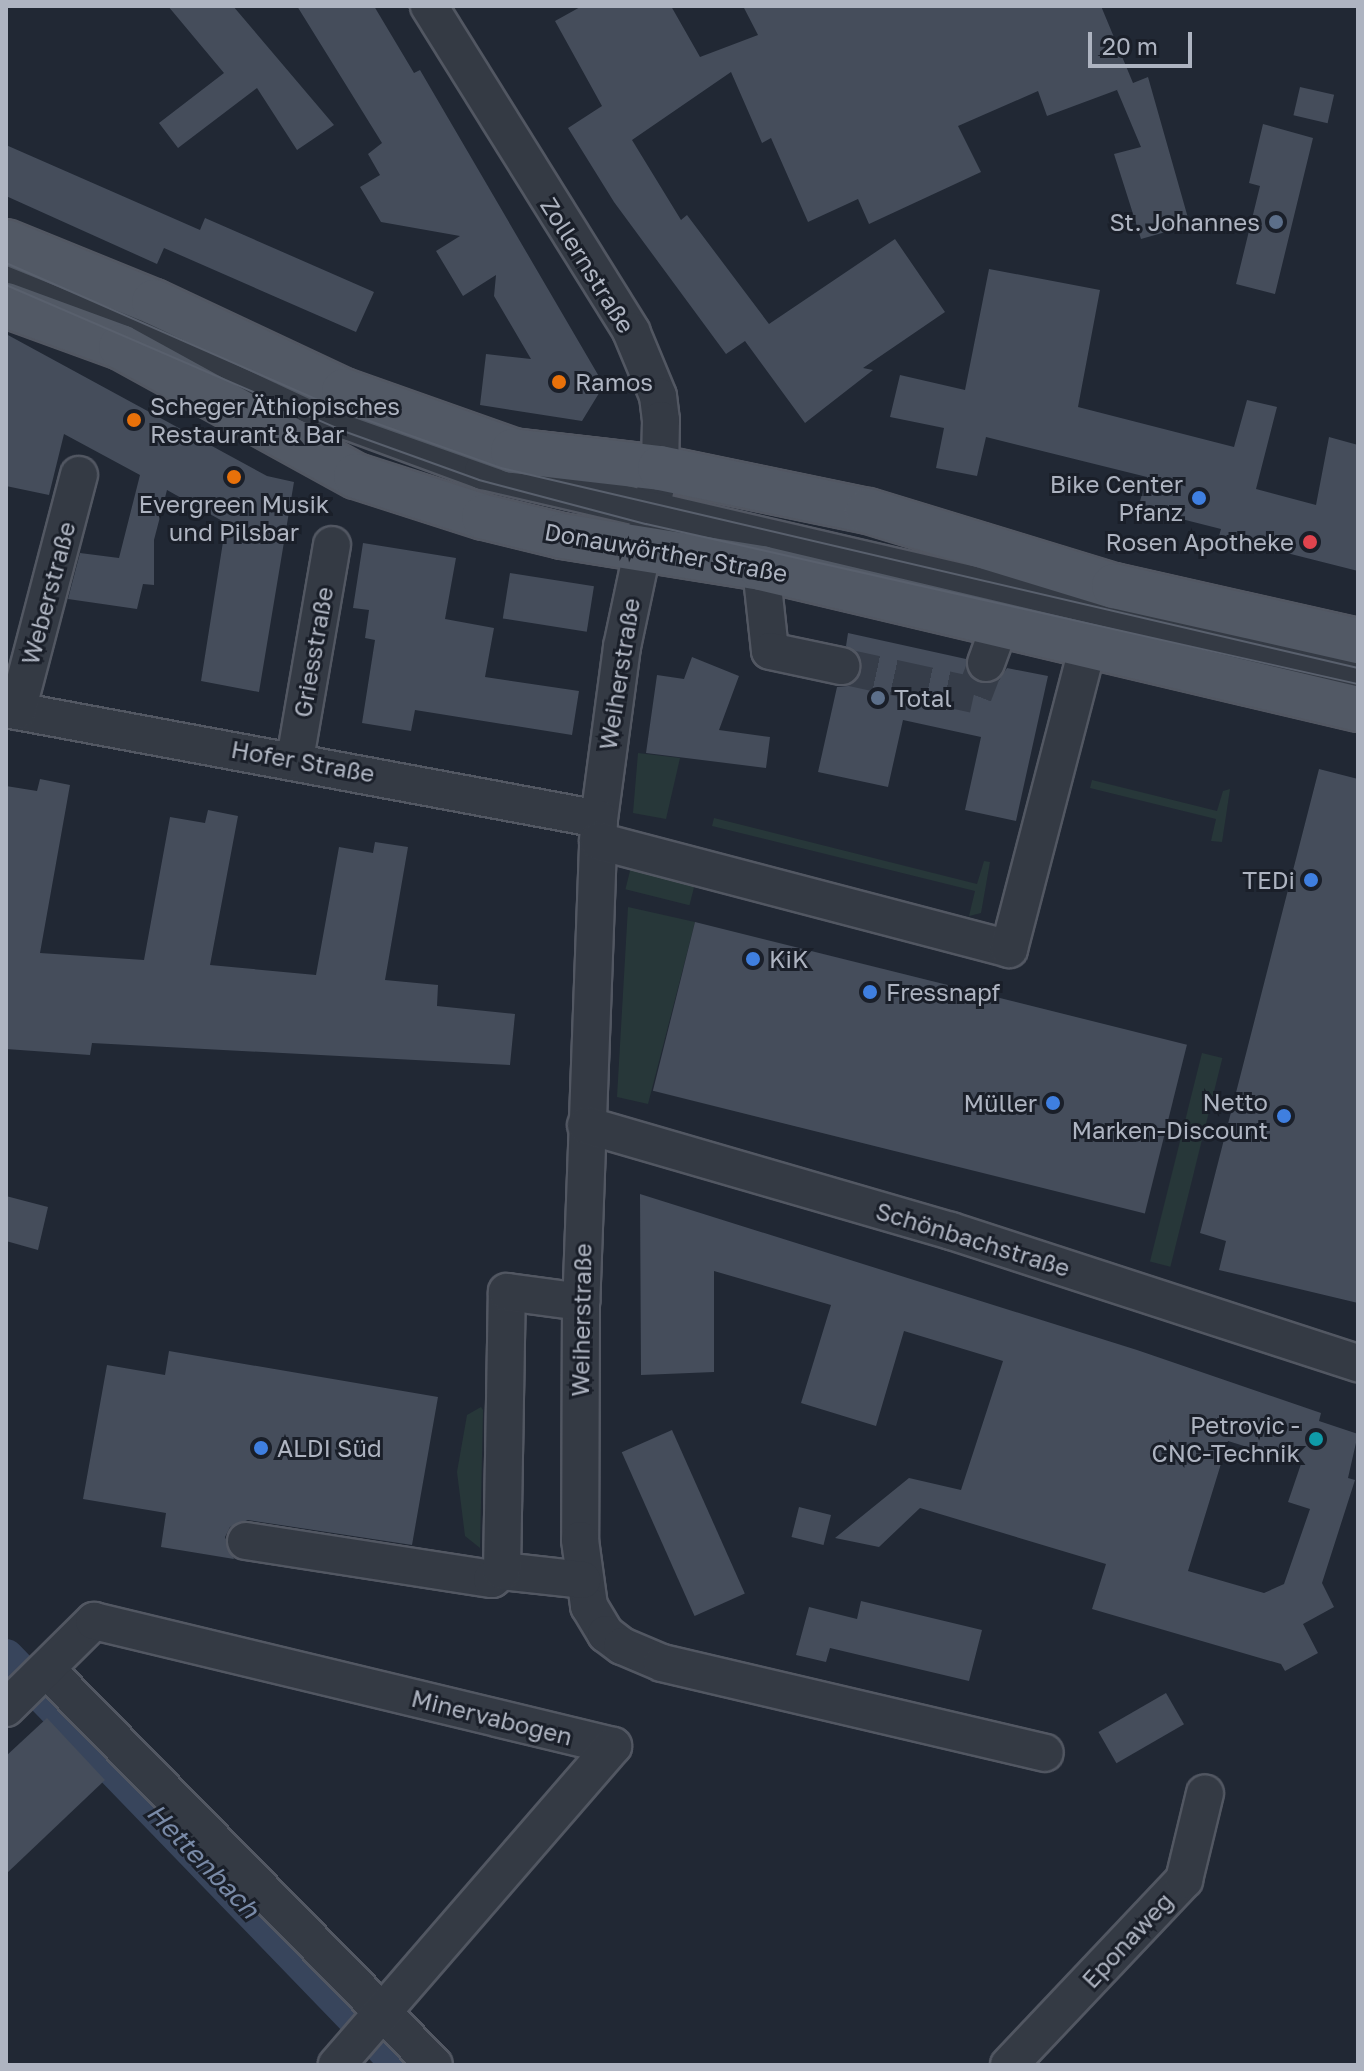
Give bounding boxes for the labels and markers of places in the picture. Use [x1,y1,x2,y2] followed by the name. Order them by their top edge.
[1109,208,1260,236] place label: St. Johannes
[1267,213,1285,231] marker: St. Johannes
[575,368,653,396] place label: Ramos
[550,373,568,391] marker: Ramos
[150,392,400,448] place label: Scheger Äthiopisches Restaurant & Bar
[125,411,143,429] marker: Scheger Äthiopisches Restaurant & Bar
[225,468,243,486] marker: Evergreen Musik und Pilsbar
[1050,470,1183,526] place label: Bike Center Pfanz
[1190,489,1208,507] marker: Bike Center Pfanz
[139,490,329,546] place label: Evergreen Musik und Pilsbar
[1106,528,1294,556] place label: Rosen Apotheke
[1301,533,1319,551] marker: Rosen Apotheke
[894,684,952,712] place label: Total
[869,689,887,707] marker: Total
[1242,866,1295,894] place label: TEDi
[1302,871,1320,889] marker: TEDi
[769,945,809,973] place label: KiK
[744,950,762,968] marker: KiK
[886,978,1000,1006] place label: Fressnapf
[861,983,879,1001] marker: Fressnapf
[1071,1088,1268,1144] place label: Netto Marken-Discount
[963,1089,1037,1117] place label: Müller
[1044,1094,1062,1112] marker: Müller
[1275,1107,1293,1125] marker: Netto Marken-Discount
[1151,1411,1300,1467] place label: Petrovic - CNC-Technik
[1307,1430,1325,1448] marker: Petrovic - CNC-Technik
[277,1434,382,1462] place label: ALDI Süd
[252,1439,270,1457] marker: ALDI Süd

